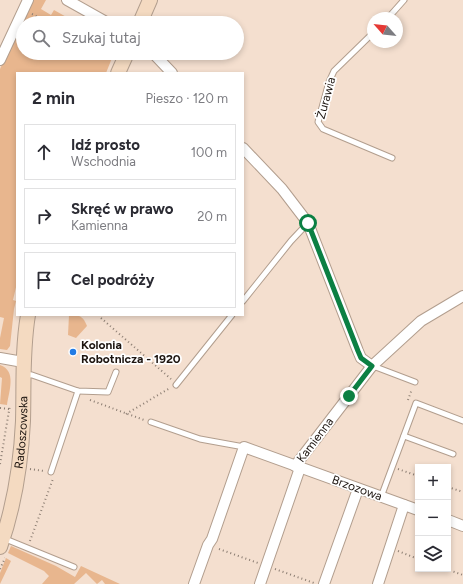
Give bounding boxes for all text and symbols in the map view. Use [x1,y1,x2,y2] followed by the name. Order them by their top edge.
[367,12,403,48] north arrow
[16,16,244,60] search box
[30,27,52,49] icon: search
[62,29,141,47] text: Szukaj tutaj
[314,76,338,120] street label: Żurawia
[32,88,75,108] text: 2 min
[145,91,228,106] text: Pieszo · 120 m
[71,136,140,154] text: Idź prosto
[33,141,55,163] icon: ahead
[191,145,227,160] text: 100 m
[71,154,136,169] text: Wschodnia
[71,200,174,218] text: Skręć w prawo
[33,205,55,227] icon: right
[197,209,227,224] text: 20 m
[299,214,317,232] route start
[71,218,128,233] text: Kamienna
[33,269,55,291] icon: arrive
[71,271,154,289] text: Cel podróży
[81,338,181,366] place label: Kolonia Robotnicza - 1920
[68,347,78,357] marker: Kolonia Robotnicza - 1920
[340,387,358,405] route end
[12,396,30,470] street label: Radoszowska
[294,415,336,465] street label: Kamienna
[415,464,451,572] map controls
[415,464,451,500] button: +
[330,472,384,504] street label: Brzozowa
[415,500,451,536] button: −
[415,536,451,572] button: layers

